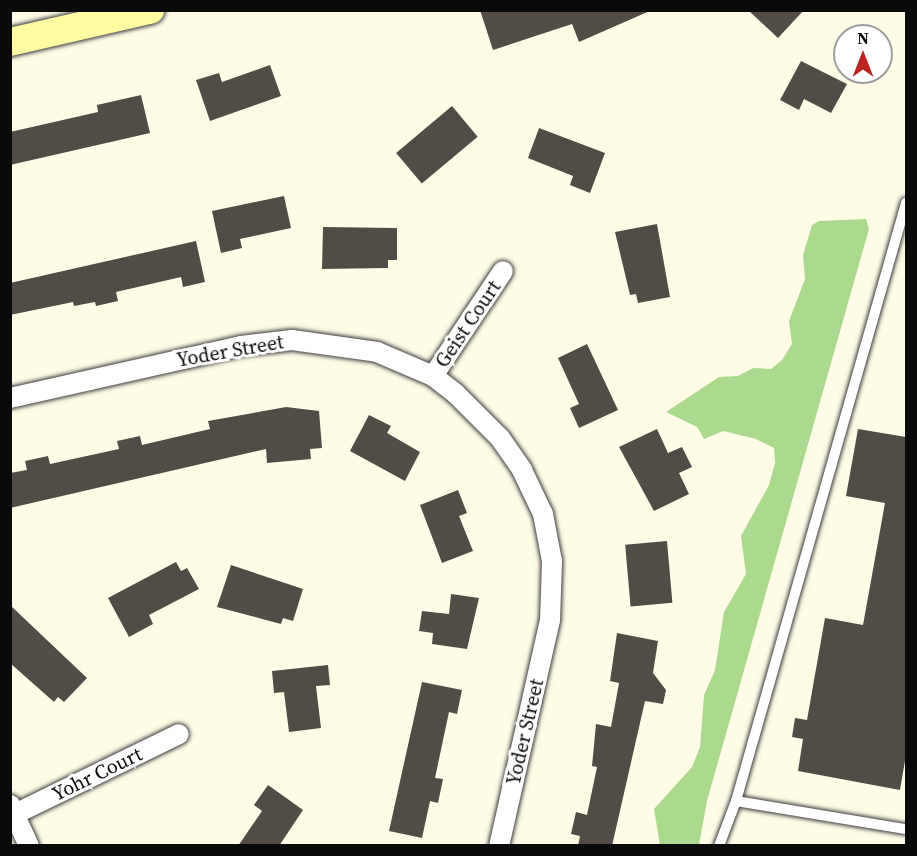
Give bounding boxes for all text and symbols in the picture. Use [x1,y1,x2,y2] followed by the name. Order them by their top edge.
[833,24,893,84] north arrow
[857,27,869,49] text: N
[430,276,506,372] street label: Geist Court
[175,330,285,372] street label: Yoder Street
[501,677,549,787] street label: Yoder Street
[48,742,146,806] street label: Yohr Court

